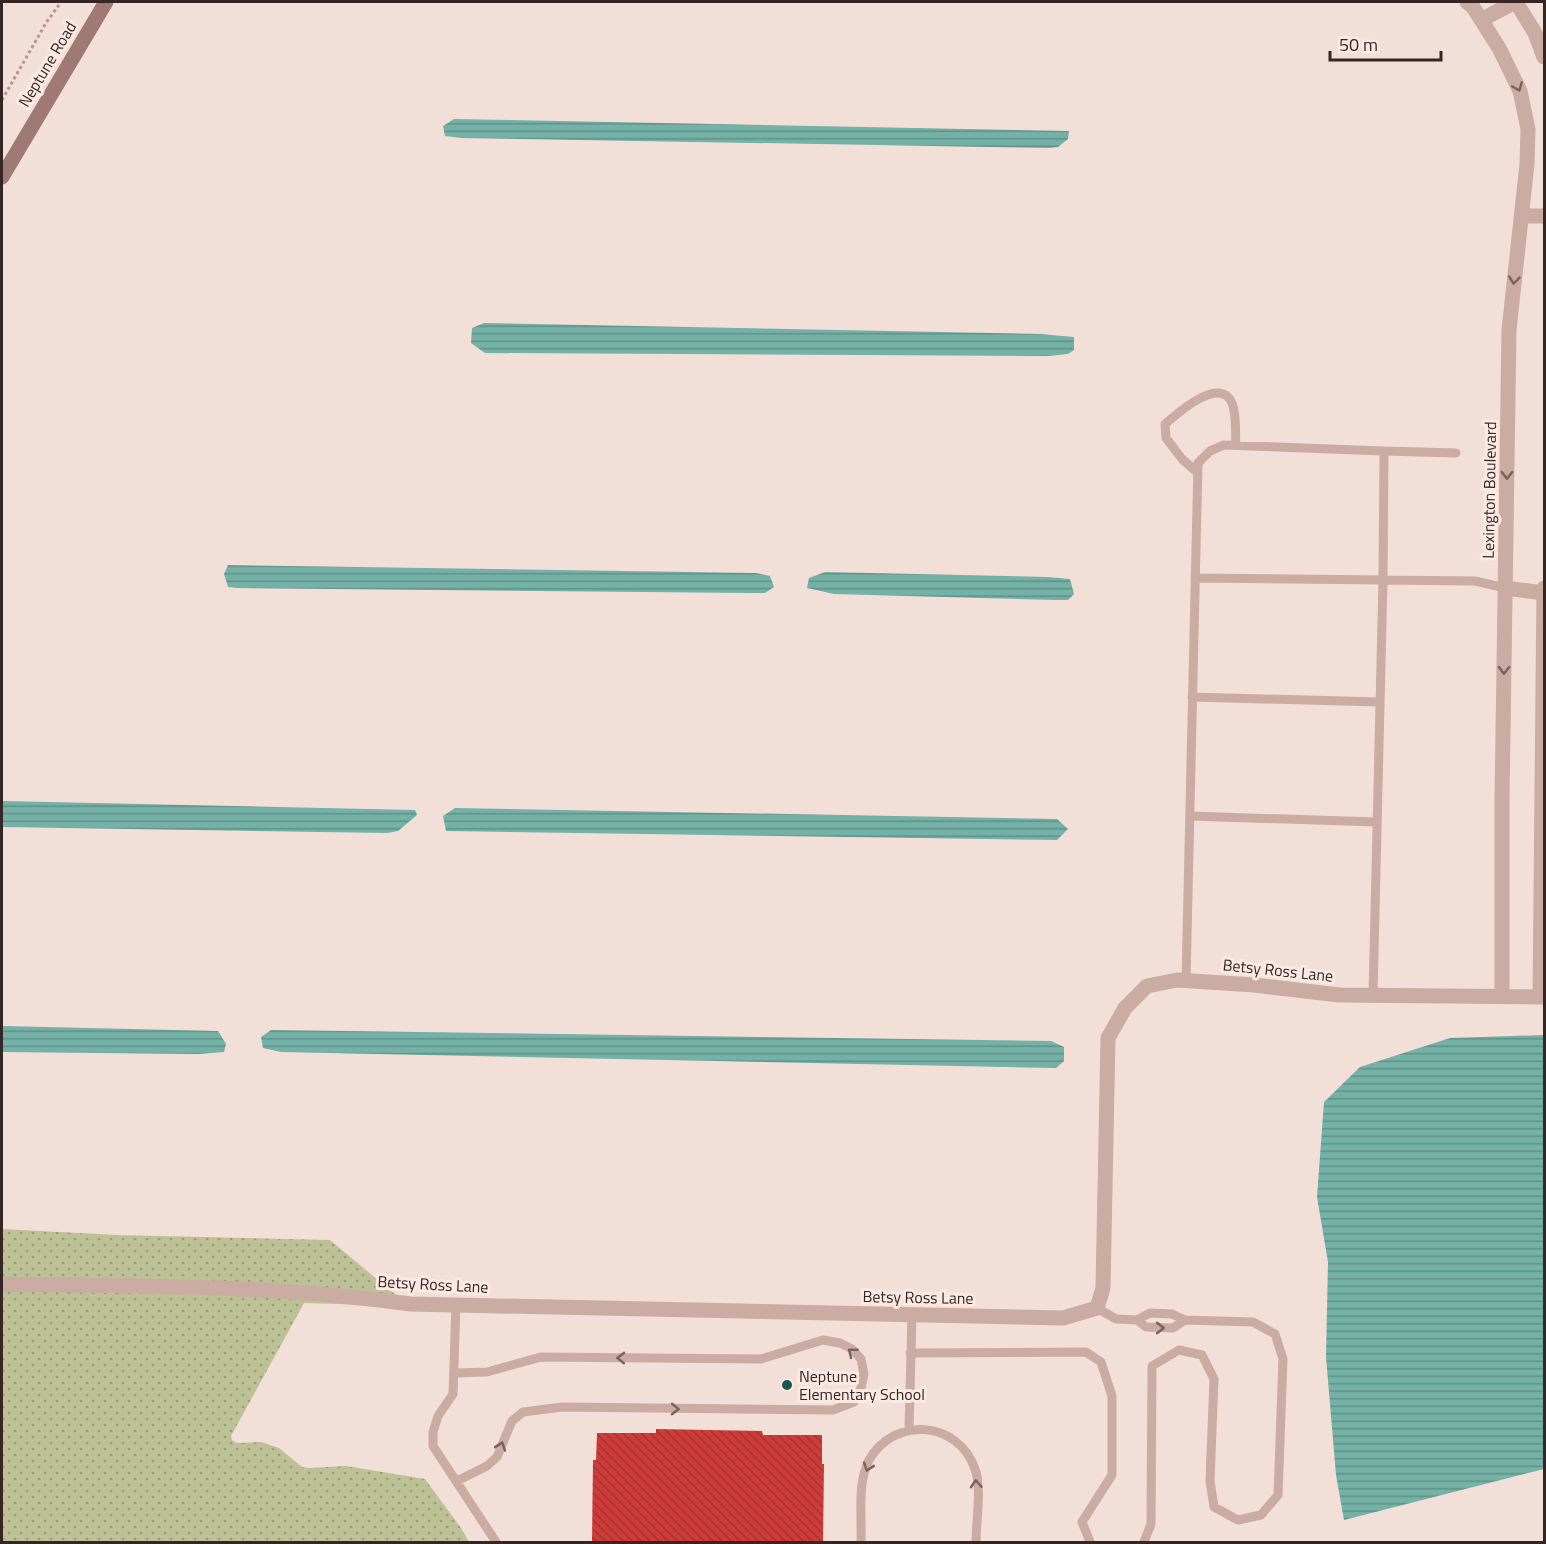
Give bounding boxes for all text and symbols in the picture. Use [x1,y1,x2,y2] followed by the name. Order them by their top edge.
[12,17,82,111] street label: Neptune Road
[1330,24,1441,62] scale bar
[1339,31,1378,58] text: 50 m
[1510,82,1523,92] one-way arrow
[1509,276,1521,285] one-way arrow
[1476,421,1502,559] street label: Lexington Boulevard
[1500,471,1513,480] one-way arrow
[1498,666,1510,675] one-way arrow
[1222,952,1334,988] street label: Betsy Ross Lane
[377,1269,489,1299] street label: Betsy Ross Lane
[862,1284,974,1310] street label: Betsy Ross Lane
[1156,1321,1165,1334] one-way arrow
[848,1348,859,1359] one-way arrow
[616,1352,625,1364] one-way arrow
[799,1364,925,1406] place label: Neptune Elementary School
[780,1378,794,1392] marker: Neptune Elementary School
[671,1403,680,1415] one-way arrow
[494,1441,506,1452] one-way arrow
[863,1461,875,1472] one-way arrow
[970,1480,983,1489] one-way arrow

